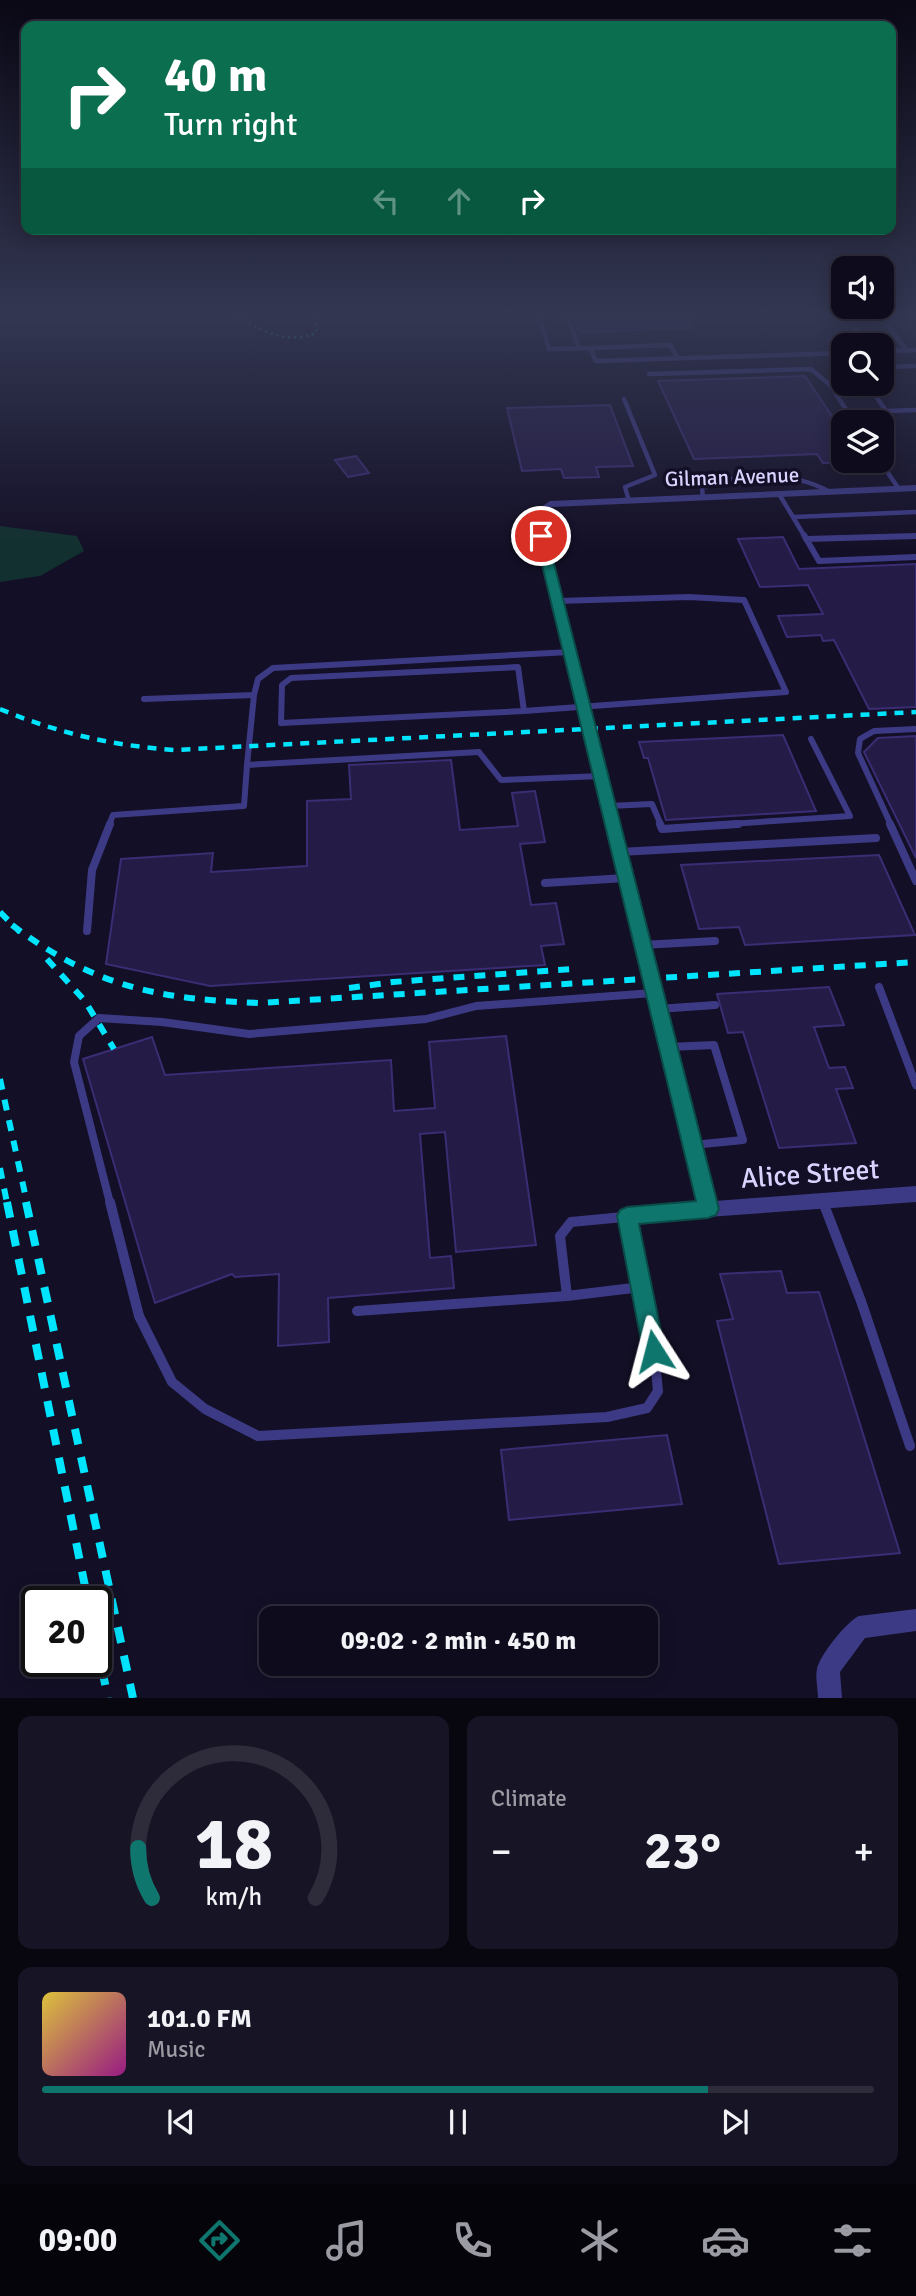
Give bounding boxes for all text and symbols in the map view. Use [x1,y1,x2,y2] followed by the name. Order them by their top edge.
[164,45,267,105] text: 40 m
[49,49,140,140] icon: right
[164,105,297,144] text: Turn right
[367,182,405,220] icon: left
[440,182,478,220] icon: ahead
[513,182,551,220] icon: right
[831,256,894,473] map controls
[831,256,894,319] button: sound
[831,333,894,396] button: search
[831,410,894,473] button: layers
[664,462,800,492] street label: Gilman Avenue
[511,506,571,566] pin
[522,517,560,555] icon: arrive
[740,1152,881,1196] street label: Alice Street
[617,1314,691,1388] position arrow
[21,1586,112,1677] speed limit sign: 20
[341,1625,576,1657] text: 09:02 · 2 min · 450 m
[491,1784,567,1813] text: Climate
[194,1801,273,1890] text: 18
[644,1819,721,1883] text: 23°
[491,1828,512,1875] text: −
[853,1828,874,1875] text: +
[205,1881,262,1912] text: km/h
[147,2003,252,2035] text: 101.0 FM
[147,2035,205,2064] text: Music
[162,2103,200,2141] icon: previous
[439,2103,477,2141] icon: pause
[716,2103,754,2141] icon: next
[195,2216,244,2265] icon: directions
[322,2216,371,2265] icon: music
[448,2216,497,2265] icon: phone
[575,2216,624,2265] icon: climate
[701,2216,750,2265] icon: car
[828,2216,877,2265] icon: filters
[39,2221,117,2260] text: 09:00

